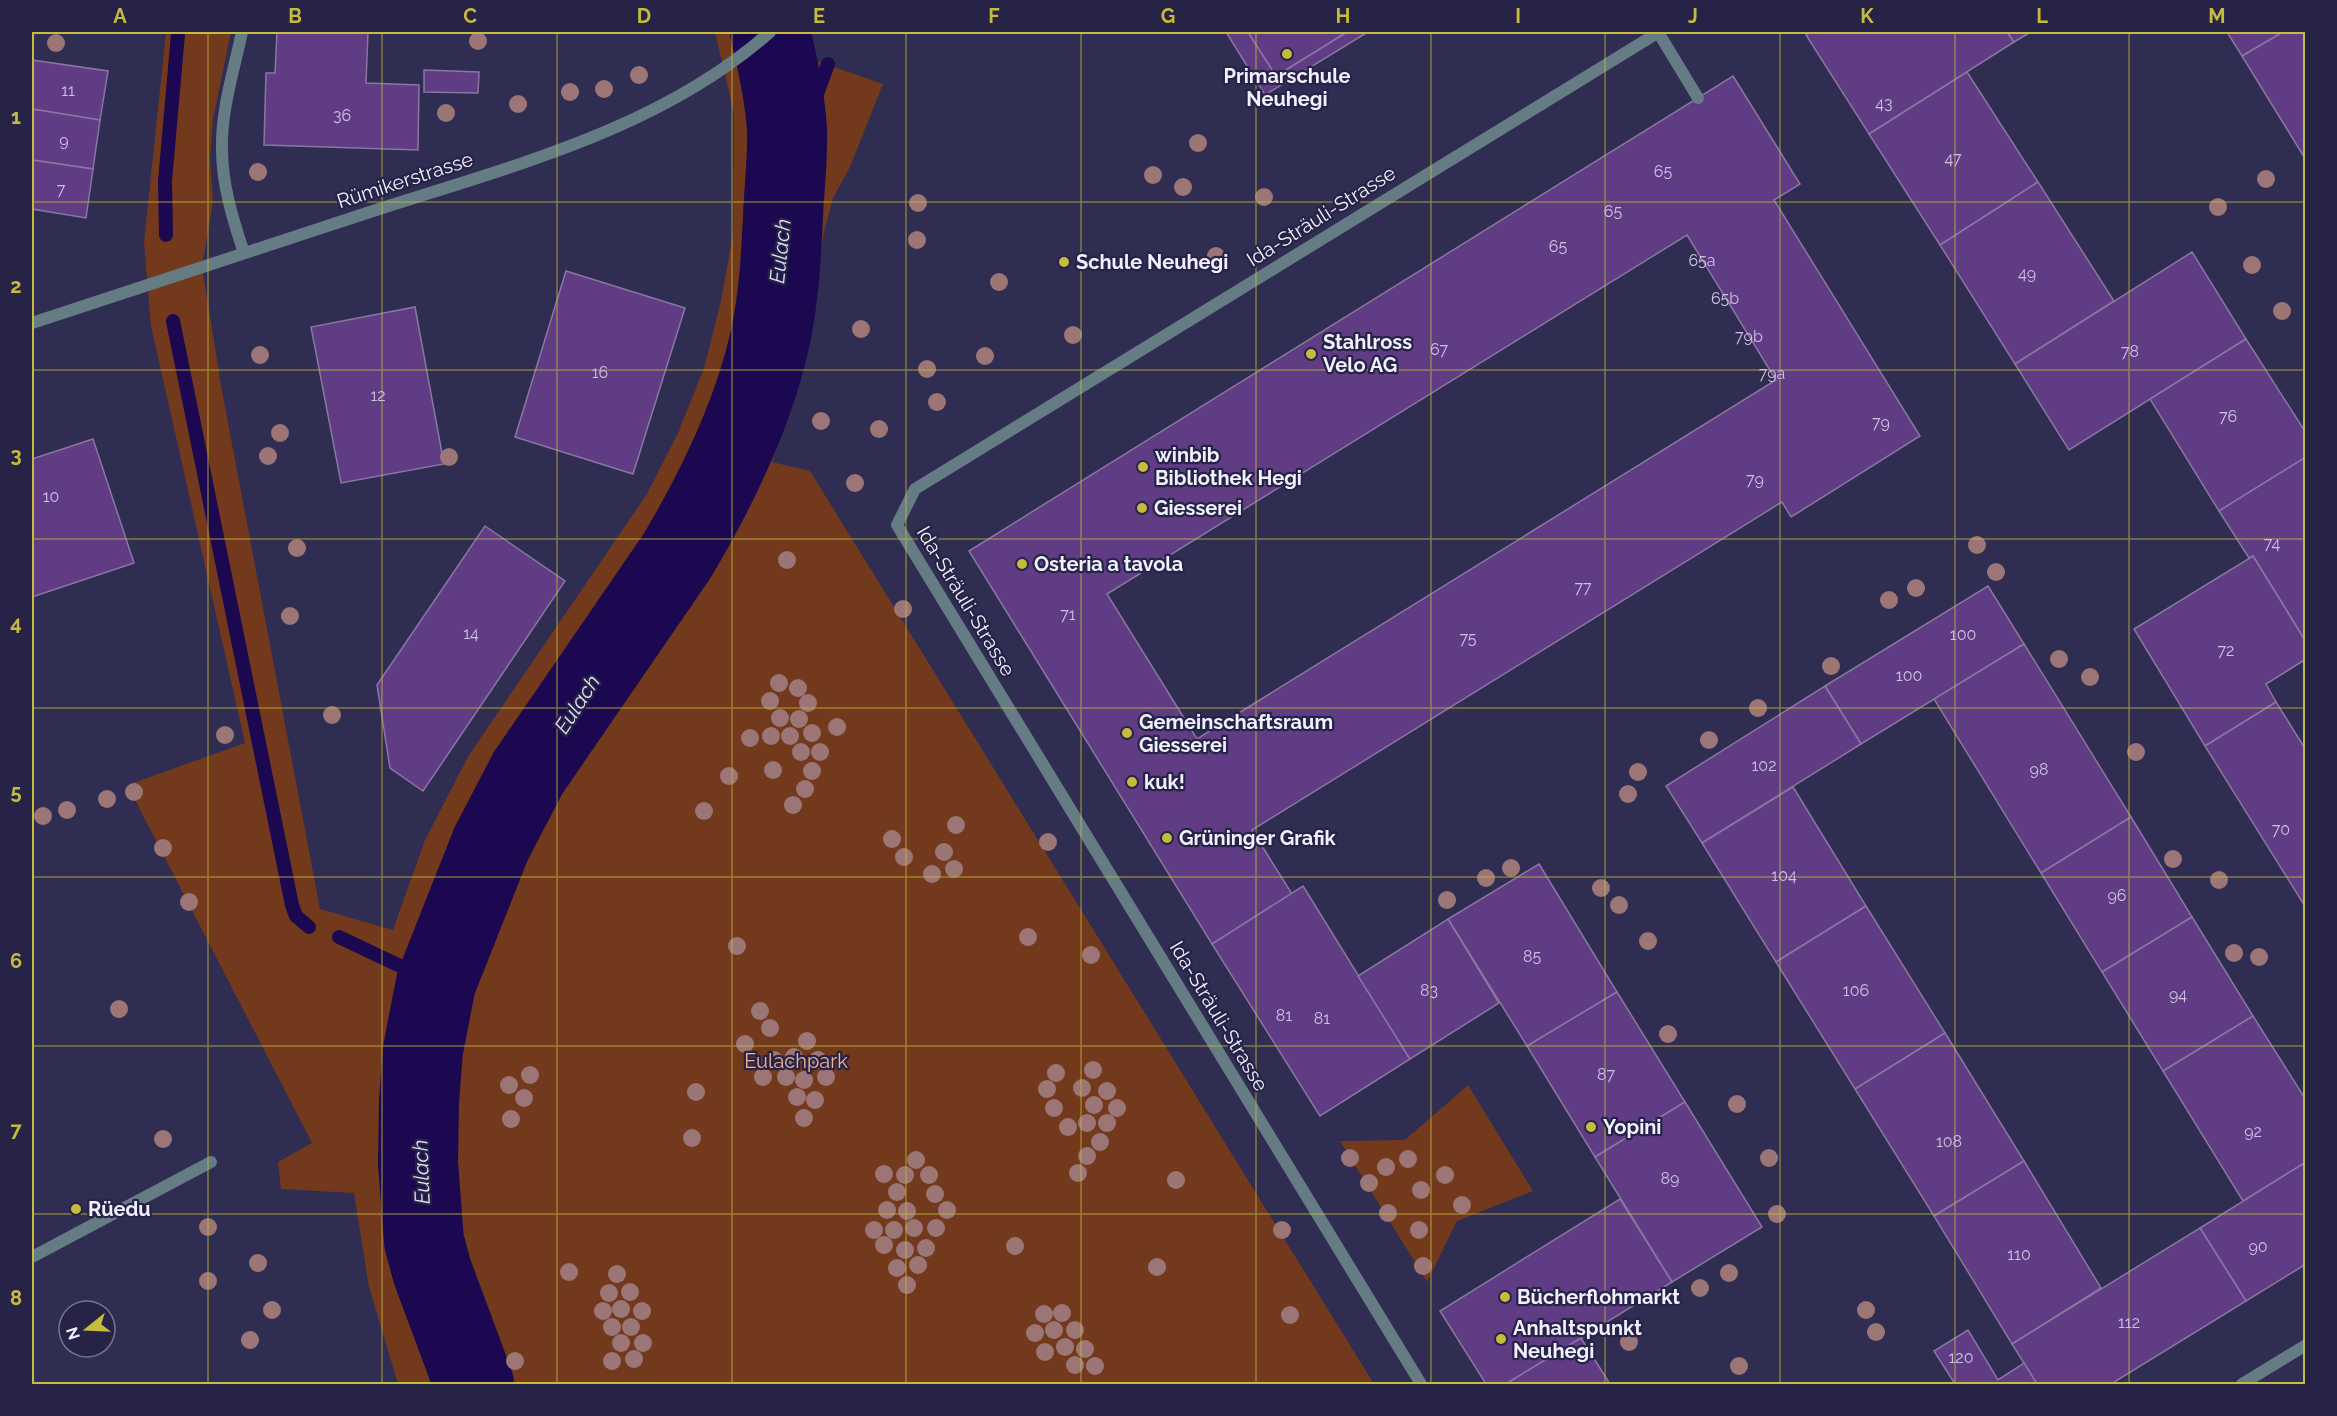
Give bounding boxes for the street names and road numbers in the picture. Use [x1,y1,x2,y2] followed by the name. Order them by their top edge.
[334,147,476,213] street label: Rümikerstrasse
[1242,160,1400,271] street label: Ida-Sträuli-Strasse
[912,522,1020,681] street label: Ida-Sträuli-Strasse
[1165,937,1273,1096] street label: Ida-Sträuli-Strasse

